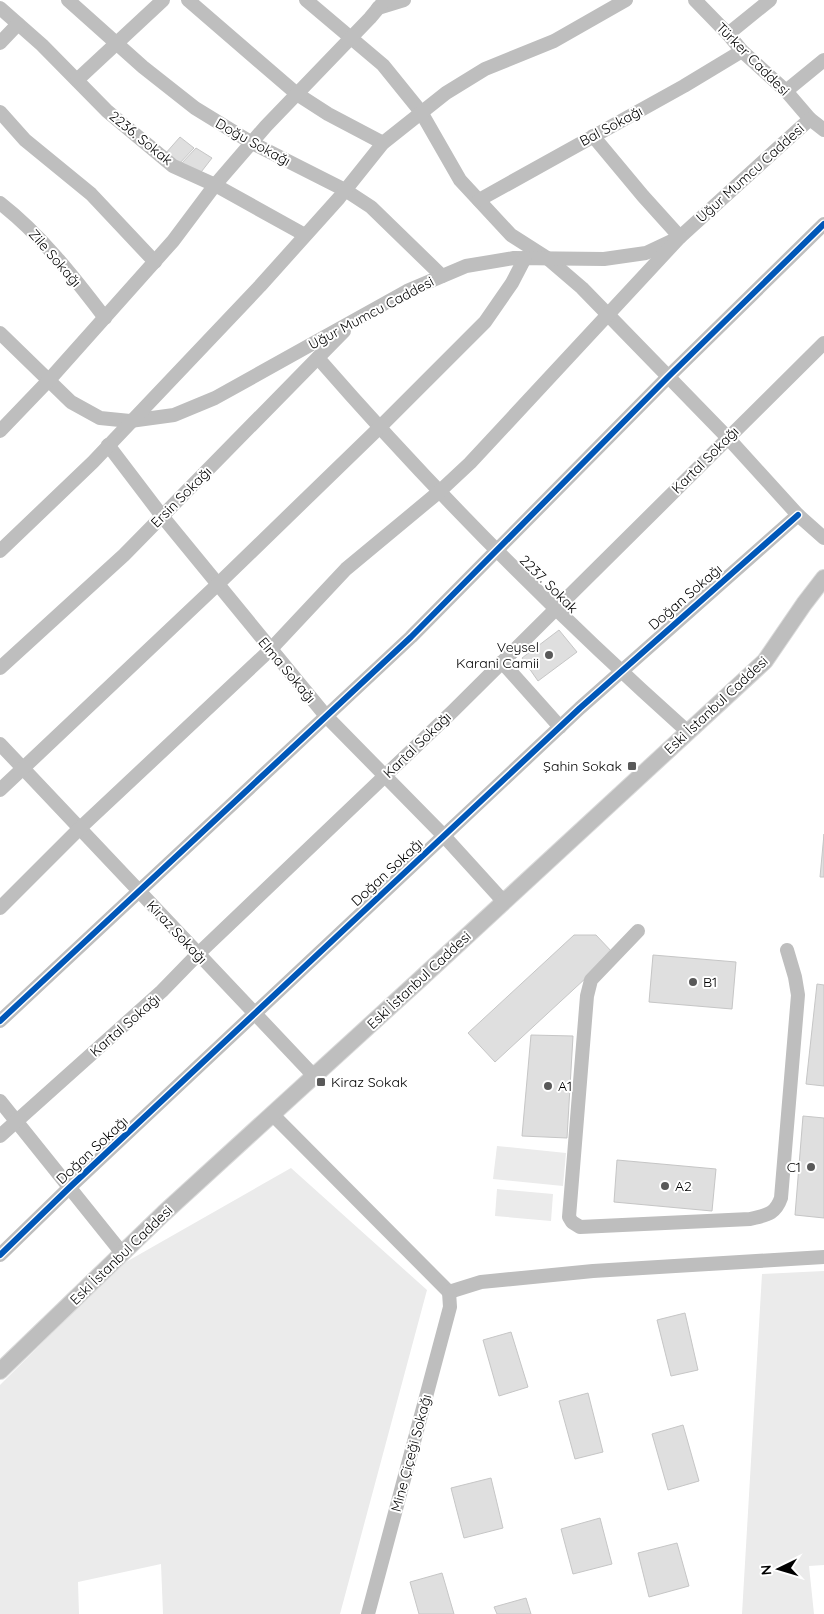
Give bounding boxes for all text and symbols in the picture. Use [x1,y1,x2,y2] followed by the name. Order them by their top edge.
[713,19,793,99] street label: Türker Caddesi
[576,102,646,150] street label: Bal Sokağı
[106,107,176,169] street label: 2236. Sokak
[212,114,294,170] street label: Doğu Sokağı
[692,120,808,226] street label: Uğur Mumcu Caddesi
[25,225,85,291] street label: Zile Sokağı
[305,272,437,354] street label: Uğur Mumcu Caddesi
[668,423,742,497] street label: Kartal Sokağı
[147,463,215,531] street label: Ersin Sokağı
[516,551,582,617] street label: 2237. Sokak
[644,560,726,634] street label: Doğan Sokağı
[254,633,320,707] street label: Elma Sokağı
[456,638,539,672] place label: Veysel Karani Camii
[543,649,555,661] marker: Veysel Karani Camii
[660,652,772,758] street label: Eski İstanbul Caddesi
[379,708,455,782] street label: Kartal Sokağı
[543,757,622,775] place label: Şahin Sokak
[626,760,638,772] marker: Şahin Sokak
[347,834,427,910] street label: Doğan Sokağı
[143,896,211,968] street label: Kiraz Sokağı
[363,927,475,1033] street label: Eski İstanbul Caddesi
[703,973,717,991] place label: B1
[687,976,699,988] marker: B1
[86,989,164,1061] street label: Kartal Sokağı
[331,1073,407,1091] place label: Kiraz Sokak
[315,1076,327,1088] marker: Kiraz Sokak
[558,1077,572,1095] place label: A1
[542,1080,554,1092] marker: A1
[52,1112,132,1188] street label: Doğan Sokağı
[787,1158,801,1176] place label: C1
[805,1161,817,1173] marker: C1
[675,1177,692,1195] place label: A2
[659,1180,671,1192] marker: A2
[66,1201,176,1309] street label: Eski İstanbul Caddesi
[387,1392,435,1514] street label: Mine Çiçeği Sokağı
[754,1544,804,1594] north arrow
[757,1564,775,1576] text: N

